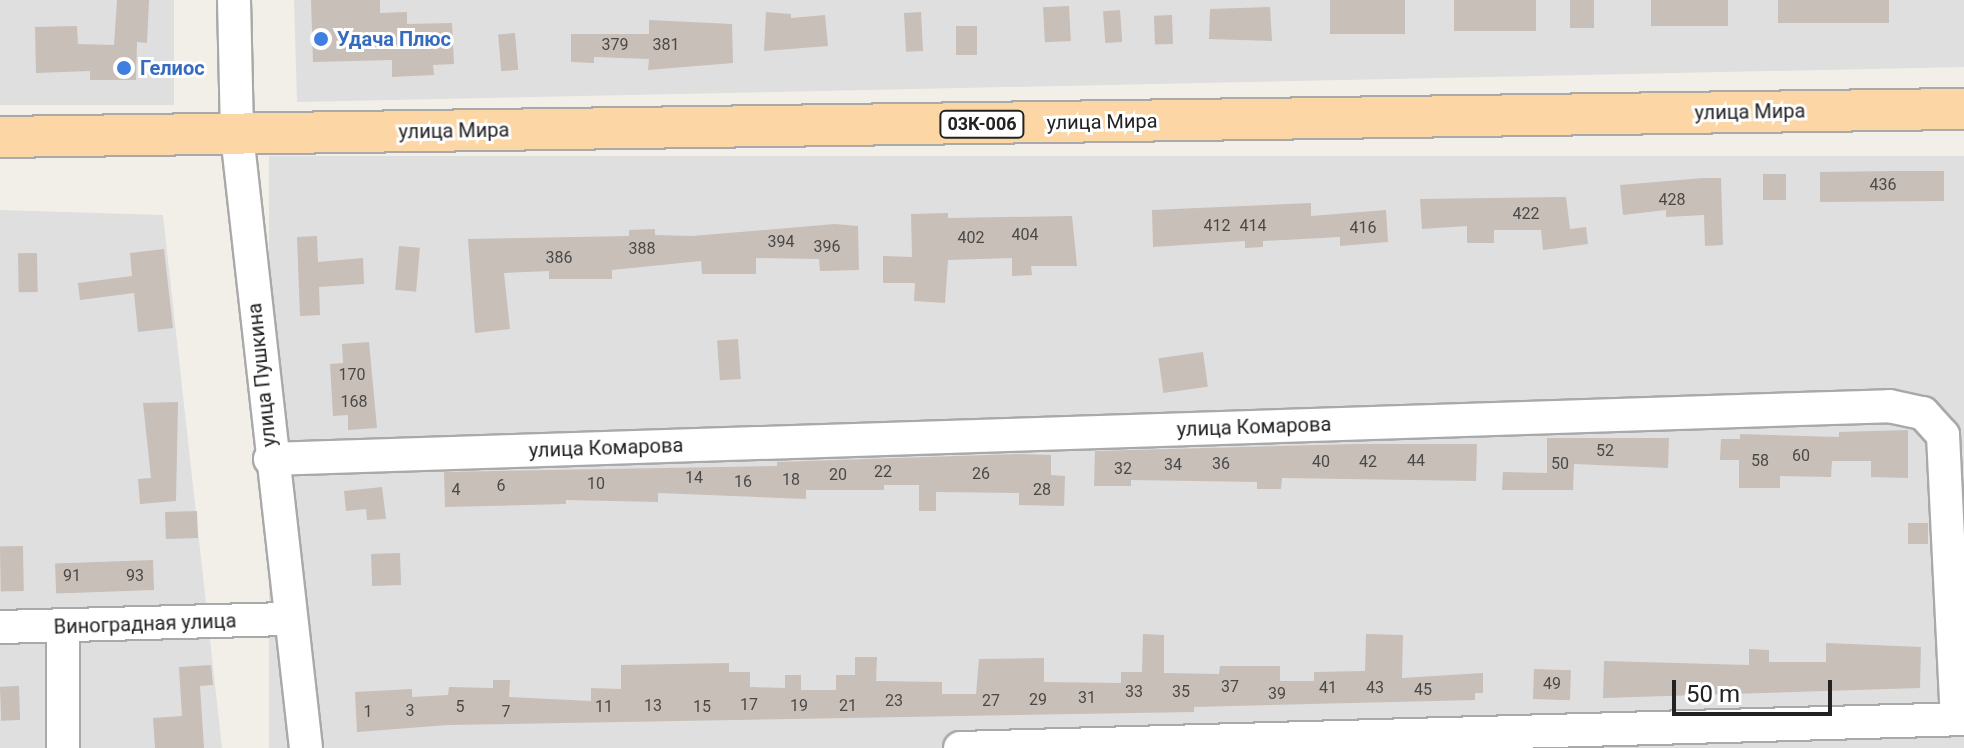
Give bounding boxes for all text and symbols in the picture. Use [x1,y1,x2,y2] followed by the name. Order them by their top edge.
[337,27,451,51] place label: Удача Плюс
[312,30,330,48] marker: Удача Плюс
[602,35,628,55] house number: 379
[653,35,679,55] house number: 381
[140,56,205,80] place label: Гелиос
[115,59,133,77] marker: Гелиос
[1694,99,1806,125] street label: улица Мира
[1046,109,1158,135] street label: улица Мира
[938,110,1026,138] road number: 03К-006
[398,118,510,144] street label: улица Мира
[1870,175,1896,195] house number: 436
[1659,190,1685,210] house number: 428
[1513,204,1539,224] house number: 422
[1204,216,1230,236] house number: 412
[1240,216,1266,236] house number: 414
[1350,218,1376,238] house number: 416
[1012,225,1038,245] house number: 404
[958,228,984,248] house number: 402
[768,232,794,252] house number: 394
[814,237,840,257] house number: 396
[629,239,655,259] house number: 388
[546,248,572,268] house number: 386
[243,302,281,448] street label: улица Пушкина
[339,365,365,385] house number: 170
[341,392,367,412] house number: 168
[1176,412,1332,442] street label: улица Комарова
[528,433,684,463] street label: улица Комарова
[1596,441,1614,461] house number: 52
[1792,446,1810,466] house number: 60
[1407,451,1425,471] house number: 44
[1751,451,1769,471] house number: 58
[1312,452,1330,472] house number: 40
[1359,452,1377,472] house number: 42
[1212,454,1230,474] house number: 36
[1551,454,1569,474] house number: 50
[1164,455,1182,475] house number: 34
[1114,459,1132,479] house number: 32
[874,462,892,482] house number: 22
[972,464,990,484] house number: 26
[829,465,847,485] house number: 20
[685,468,703,488] house number: 14
[782,470,800,490] house number: 18
[734,472,752,492] house number: 16
[587,474,605,494] house number: 10
[497,476,505,496] house number: 6
[452,480,460,500] house number: 4
[1033,480,1051,500] house number: 28
[63,566,81,586] house number: 91
[126,566,144,586] house number: 93
[53,609,237,639] street label: Виноградная улица
[1676,664,1836,714] scale bar
[1543,674,1561,694] house number: 49
[1221,677,1239,697] house number: 37
[1319,678,1337,698] house number: 41
[1366,678,1384,698] house number: 43
[1414,680,1432,700] house number: 45
[1686,680,1740,708] text: 50 m
[1125,682,1143,702] house number: 33
[1172,682,1190,702] house number: 35
[1268,684,1286,704] house number: 39
[1078,688,1096,708] house number: 31
[1029,690,1047,710] house number: 29
[885,691,903,711] house number: 23
[982,691,1000,711] house number: 27
[740,695,758,715] house number: 17
[644,696,662,716] house number: 13
[790,696,808,716] house number: 19
[839,696,857,716] house number: 21
[456,697,464,717] house number: 5
[595,697,613,717] house number: 11
[693,697,711,717] house number: 15
[406,701,414,721] house number: 3
[364,702,372,722] house number: 1
[502,702,510,722] house number: 7

